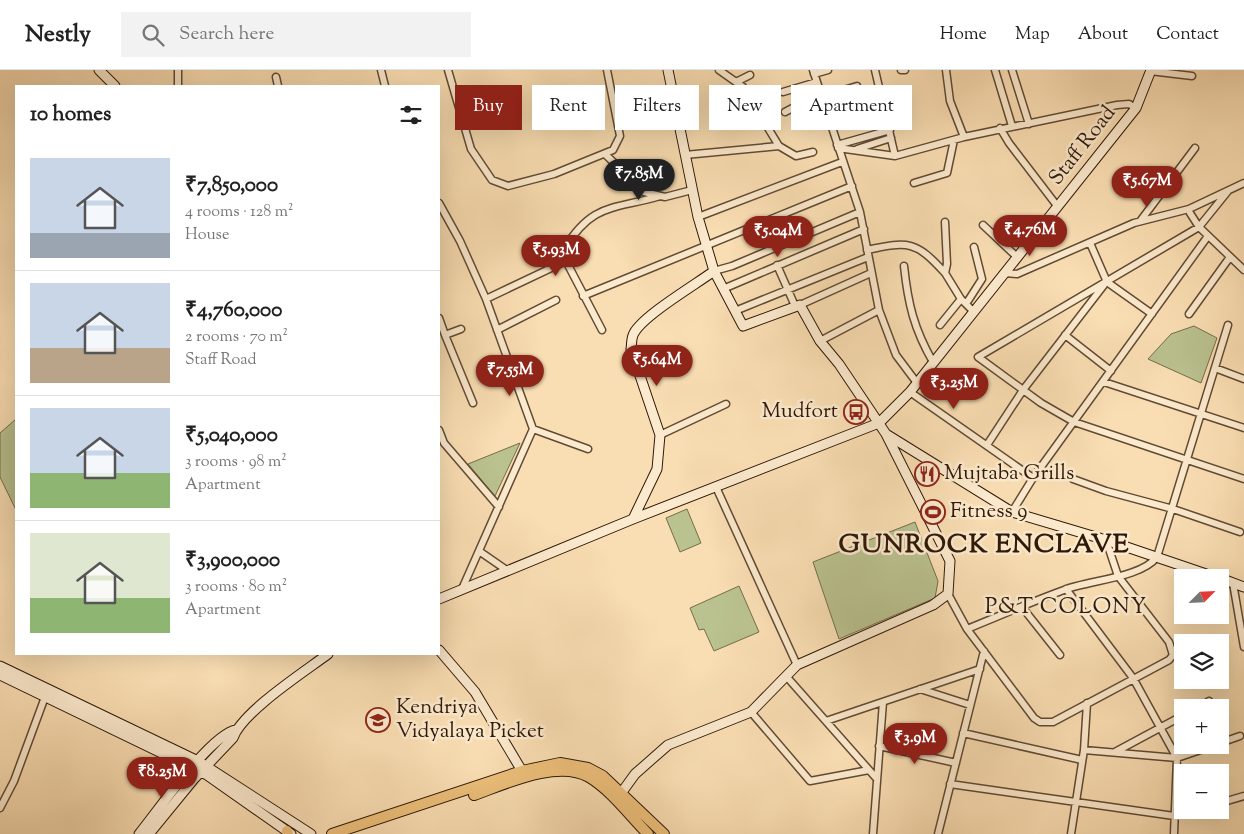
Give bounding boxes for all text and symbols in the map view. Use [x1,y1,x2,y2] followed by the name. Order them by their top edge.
[121,12,471,57] search box
[25,18,91,52] text: Nestly
[139,21,167,49] icon: search
[179,21,274,48] text: Search here
[940,22,987,48] text: Home
[1015,22,1050,48] text: Map
[1078,22,1128,48] text: About
[1156,22,1219,48] text: Contact
[455,85,522,130] chip: Buy
[532,85,605,130] chip: Rent
[615,85,699,130] chip: Filters
[709,85,781,130] chip: New
[791,85,912,130] chip: Apartment
[30,100,111,130] text: 10 homes
[1042,100,1124,192] street label: Staff Road
[397,101,425,129] icon: filters
[598,158,680,201] pin: ₹7.85M
[615,163,663,186] text: ₹7.85M
[1106,166,1188,208] pin: ₹5.67M
[1123,170,1171,193] text: ₹5.67M
[185,171,278,201] text: ₹7,850,000
[70,178,130,238] icon: home
[185,201,293,224] text: 4 rooms · 128 m²
[989,214,1071,257] pin: ₹4.76M
[737,216,819,258] pin: ₹5.04M
[1004,219,1056,242] text: ₹4.76M
[754,220,802,243] text: ₹5.04M
[185,224,229,247] text: House
[515,234,597,277] pin: ₹5.93M
[532,239,580,262] text: ₹5.93M
[185,296,282,326] text: ₹4,760,000
[70,303,130,363] icon: home
[185,326,288,349] text: 2 rooms · 70 m²
[616,344,698,387] pin: ₹5.64M
[185,349,256,372] text: Staff Road
[633,349,681,372] text: ₹5.64M
[469,354,551,397] pin: ₹7.55M
[487,359,533,382] text: ₹7.55M
[913,368,995,410] pin: ₹3.25M
[930,372,978,395] text: ₹3.25M
[762,397,838,427] place label: Mudfort
[843,399,869,425] bus stop icon: Mudfort
[185,421,278,451] text: ₹5,040,000
[70,428,130,488] icon: home
[185,451,287,474] text: 3 rooms · 98 m²
[944,459,1074,489] place label: Mujtaba Grills
[914,461,940,487] restaurant icon: Mujtaba Grills
[185,474,261,497] text: Apartment
[950,497,1028,527] place label: Fitness 9
[920,499,946,525] sports icon: Fitness 9
[839,527,1129,564] district label: GUNROCK ENCLAVE
[185,546,280,576] text: ₹3,900,000
[70,553,130,613] icon: home
[1174,569,1229,624] north arrow
[1174,569,1229,819] map controls
[185,576,287,599] text: 3 rooms · 80 m²
[985,592,1147,624] district label: P&T COLONY
[185,599,261,622] text: Apartment
[1174,634,1229,689] button: layers
[396,693,544,747] place label: Kendriya Vidyalaya Picket
[1174,699,1229,754] button: +
[365,707,391,733] school or university icon: Kendriya Vidyalaya Picket
[880,722,950,765] pin: ₹3.9M
[894,727,936,750] text: ₹3.9M
[121,756,203,799] pin: ₹8.25M
[138,761,186,784] text: ₹8.25M
[1174,764,1229,819] button: −

